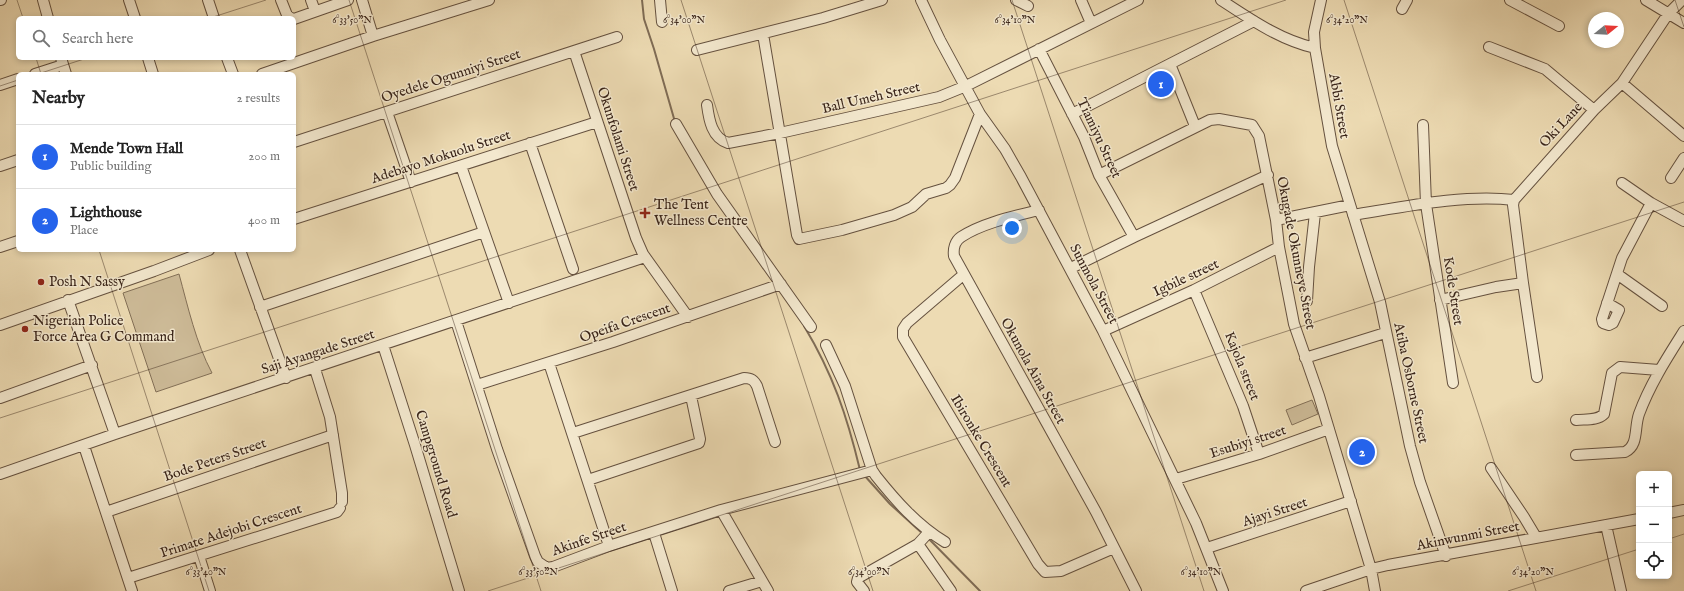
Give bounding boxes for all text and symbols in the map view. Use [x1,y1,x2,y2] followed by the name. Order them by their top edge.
[1588,12,1624,48] north arrow
[332,14,372,27] text: 6°33'50"N
[663,14,705,27] text: 6°34'00"N
[995,14,1036,27] text: 6°34'10"N
[1326,14,1368,27] text: 6°34'20"N
[16,16,296,60] search box
[30,27,52,49] icon: search
[62,29,133,48] text: Search here
[379,45,523,107] street label: Oyedele Ogunniyi Street
[1148,69,1174,99] pin: 1
[1324,71,1354,140] street label: Abbi Street
[820,78,922,118] street label: Ball Umeh Street
[593,85,643,194] street label: Okunfolami Street
[32,88,85,109] text: Nearby
[236,90,280,107] text: 2 results
[1073,95,1126,181] street label: Tiamiyu Street
[1535,98,1587,152] street label: Oki Lane
[368,126,513,188] street label: Adebayo Mokuolu Street
[70,139,183,158] text: Mende Town Hall
[43,148,47,165] text: 1
[248,148,280,165] text: 200 m
[70,158,152,175] text: Public building
[1272,175,1320,331] street label: Okugade Okunneye Street
[654,196,748,230] place label: The Tent Wellness Centre
[70,203,142,222] text: Lighthouse
[639,207,651,219] marker: The Tent Wellness Centre
[42,212,48,229] text: 2
[248,212,280,229] text: 400 m
[1002,218,1022,238] your location
[70,222,98,239] text: Place
[1065,241,1123,327] street label: Sunmola Street
[1150,255,1222,301] street label: Igbile street
[1439,255,1467,327] street label: Kode Street
[49,273,125,291] place label: Posh N Sassy
[36,277,46,287] marker: Posh N Sassy
[577,299,673,347] street label: Opeifa Crescent
[33,312,175,346] place label: Nigerian Police Force Area G Command
[996,315,1070,427] street label: Okunola Aina Street
[1389,320,1433,445] street label: Atiba Osborne Street
[20,324,30,334] marker: Nigerian Police Force Area G Command
[259,325,377,379] street label: Saji Ayangade Street
[1220,329,1264,403] street label: Kajola street
[946,391,1016,491] street label: Ibironke Crescent
[411,408,461,520] street label: Campground Road
[1208,421,1289,463] street label: Esubiyi street
[161,434,269,486] street label: Bode Peters Street
[1349,437,1375,467] pin: 2
[1636,471,1672,579] map controls
[1636,471,1672,507] button: +
[1239,493,1310,531] street label: Ajayi Street
[158,500,304,562] street label: Primate Adejobi Crescent
[1636,507,1672,543] button: −
[1414,517,1521,555] street label: Akinwunmi Street
[549,518,629,560] street label: Akinfe Street
[1636,543,1672,579] button: locate
[185,566,227,579] text: 6°33'40"N
[518,566,558,579] text: 6°33'50"N
[848,566,890,579] text: 6°34'00"N
[1181,566,1222,579] text: 6°34'10"N
[1512,566,1554,579] text: 6°34'20"N

